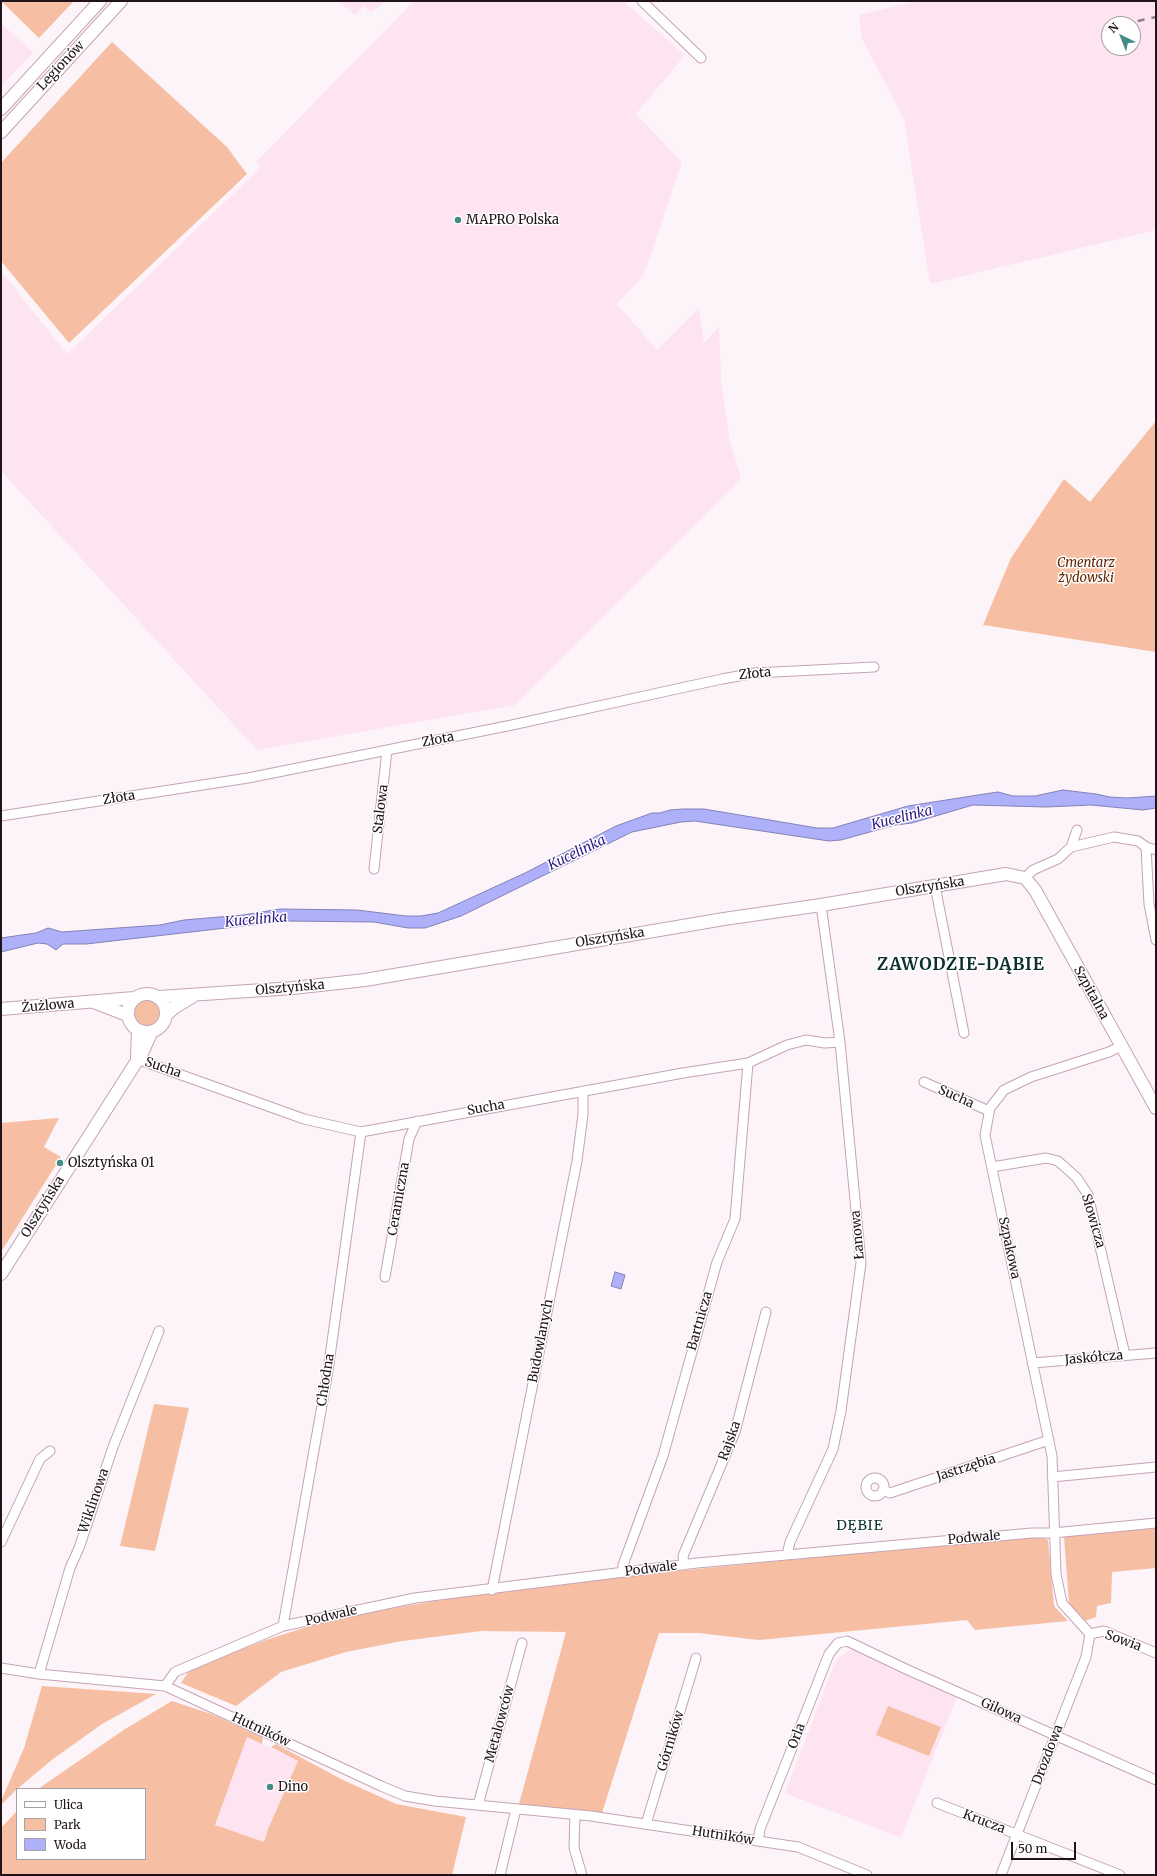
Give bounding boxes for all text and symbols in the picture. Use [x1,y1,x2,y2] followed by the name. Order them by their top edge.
[1101,16,1141,56] north arrow
[1106,20,1121,36] text: N
[34,38,88,94] street label: Legionów
[466,212,559,228] place label: MAPRO Polska
[453,215,463,225] marker: MAPRO Polska
[1057,555,1115,586] park label: Cmentarz żydowski
[738,665,772,683] street label: Złota
[421,729,455,751] street label: Złota
[370,784,392,834] street label: Stalowa
[102,788,136,808] street label: Złota
[870,802,934,834] water label: Kucelinka
[545,832,609,874] water label: Kucelinka
[894,874,966,900] street label: Olsztyńska
[224,909,288,931] water label: Kucelinka
[574,925,646,951] street label: Olsztyńska
[877,955,1045,975] district label: ZAWODZIE-DĄBIE
[1070,964,1112,1022] street label: Szpitalna
[255,977,325,999] street label: Olsztyńska
[21,996,75,1016] street label: Żużlowa
[143,1055,183,1081] street label: Sucha
[936,1082,976,1112] street label: Sucha
[466,1097,506,1119] street label: Sucha
[68,1155,154,1171] place label: Olsztyńska 01
[55,1158,65,1168] marker: Olsztyńska 01
[385,1161,413,1237] street label: Ceramiczna
[18,1173,68,1241] street label: Olsztyńska
[1078,1192,1108,1250] street label: Słowicza
[848,1210,868,1260] street label: Łanowa
[995,1215,1023,1281] street label: Szpakowa
[684,1290,716,1352] street label: Bartnicza
[525,1298,557,1384] street label: Budowlanych
[1064,1348,1124,1368] street label: Jaskółcza
[314,1353,338,1407] street label: Chłodna
[716,1419,744,1463] street label: Rajska
[934,1451,998,1485] street label: Jastrzębia
[76,1466,112,1536] street label: Wiklinowa
[836,1518,884,1534] district label: DĘBIE
[947,1528,1001,1548] street label: Podwale
[624,1558,678,1580] street label: Podwale
[304,1602,358,1630] street label: Podwale
[1103,1627,1143,1655] street label: Sowia
[482,1684,518,1764] street label: Metalowców
[978,1695,1024,1727] street label: Gilowa
[654,1709,688,1773] street label: Górników
[229,1710,293,1750] street label: Hutników
[785,1721,809,1751] street label: Orla
[1029,1723,1067,1787] street label: Drozdowa
[278,1779,308,1795] place label: Dino
[265,1782,275,1792] marker: Dino
[16,1788,146,1860] legend
[54,1797,83,1812] text: Ulica
[961,1807,1007,1837] street label: Krucza
[54,1817,81,1832] text: Park
[691,1823,755,1849] street label: Hutników
[1013,1834,1078,1860] scale bar
[54,1837,87,1852] text: Woda
[1018,1841,1047,1856] text: 50 m

